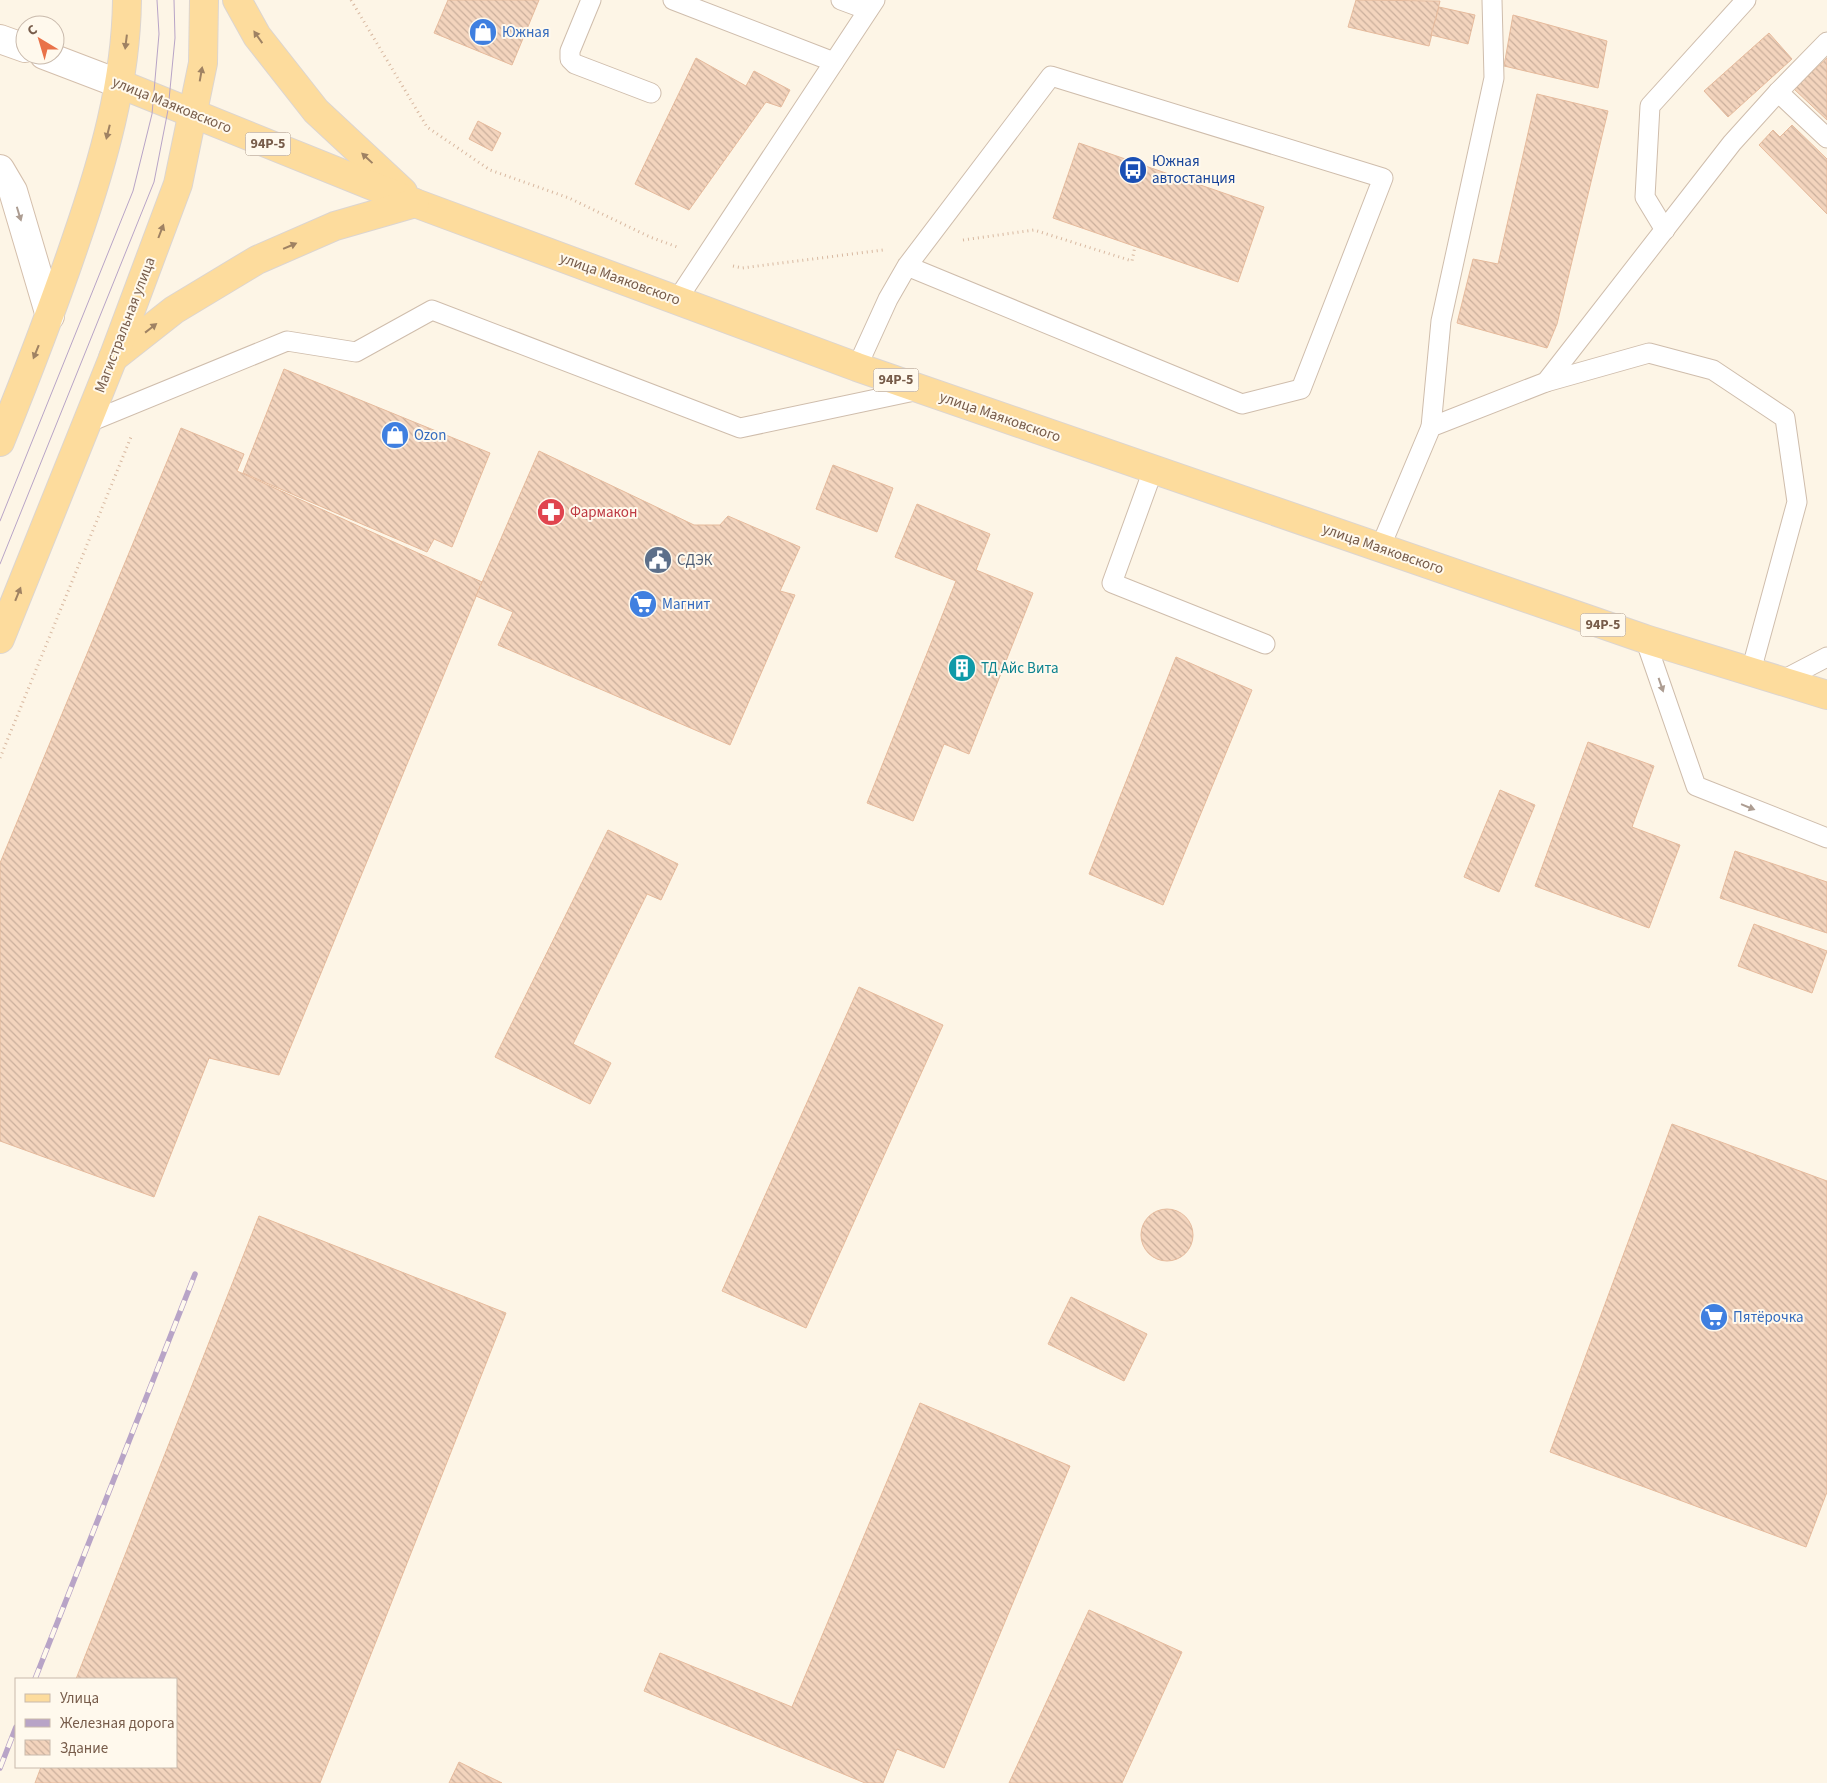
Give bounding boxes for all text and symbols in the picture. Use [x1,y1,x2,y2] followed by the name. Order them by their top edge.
[15,15,65,65] north arrow
[468,17,498,47] shop icon: Южная
[23,20,42,41] text: С
[502,22,550,43] place label: Южная
[254,31,263,44] one-way arrow
[121,35,129,51] one-way arrow
[197,66,205,82] one-way arrow
[109,71,235,139] street label: улица Маяковского
[104,124,112,139] one-way arrow
[246,132,290,156] road number: 94Р-5
[1152,151,1235,189] place label: Южная автостанция
[361,152,373,164] one-way arrow
[1118,155,1148,185] bus stop icon: Южная автостанция
[16,206,24,221] one-way arrow
[157,224,165,238] one-way arrow
[283,241,297,249] one-way arrow
[557,247,683,311] street label: улица Маяковского
[89,254,161,396] street label: Магистральная улица
[144,323,157,334] one-way arrow
[32,345,39,360] one-way arrow
[874,368,918,392] road number: 94Р-5
[936,386,1064,448] street label: улица Маяковского
[380,420,410,450] shop icon: Ozon
[414,425,446,446] place label: Ozon
[536,497,566,527] pharmacy icon: Фармакон
[570,502,637,523] place label: Фармакон
[1319,518,1447,580] street label: улица Маяковского
[643,545,673,575] public building icon: СДЭК
[677,550,713,571] place label: СДЭК
[14,586,22,601] one-way arrow
[628,589,658,619] supermarket icon: Магнит
[662,594,711,615] place label: Магнит
[1580,614,1626,636] road number: 94Р-5
[947,653,977,683] building icon: ТД Айс Вита
[981,658,1059,679] place label: ТД Айс Вита
[1658,678,1665,693] one-way arrow
[1741,803,1756,811] one-way arrow
[1699,1302,1729,1332] supermarket icon: Пятёрочка
[1733,1307,1804,1328] place label: Пятёрочка
[15,1678,178,1768] legend
[60,1688,99,1709] text: Улица
[60,1713,175,1734] text: Железная дорога
[60,1738,108,1759] text: Здание

